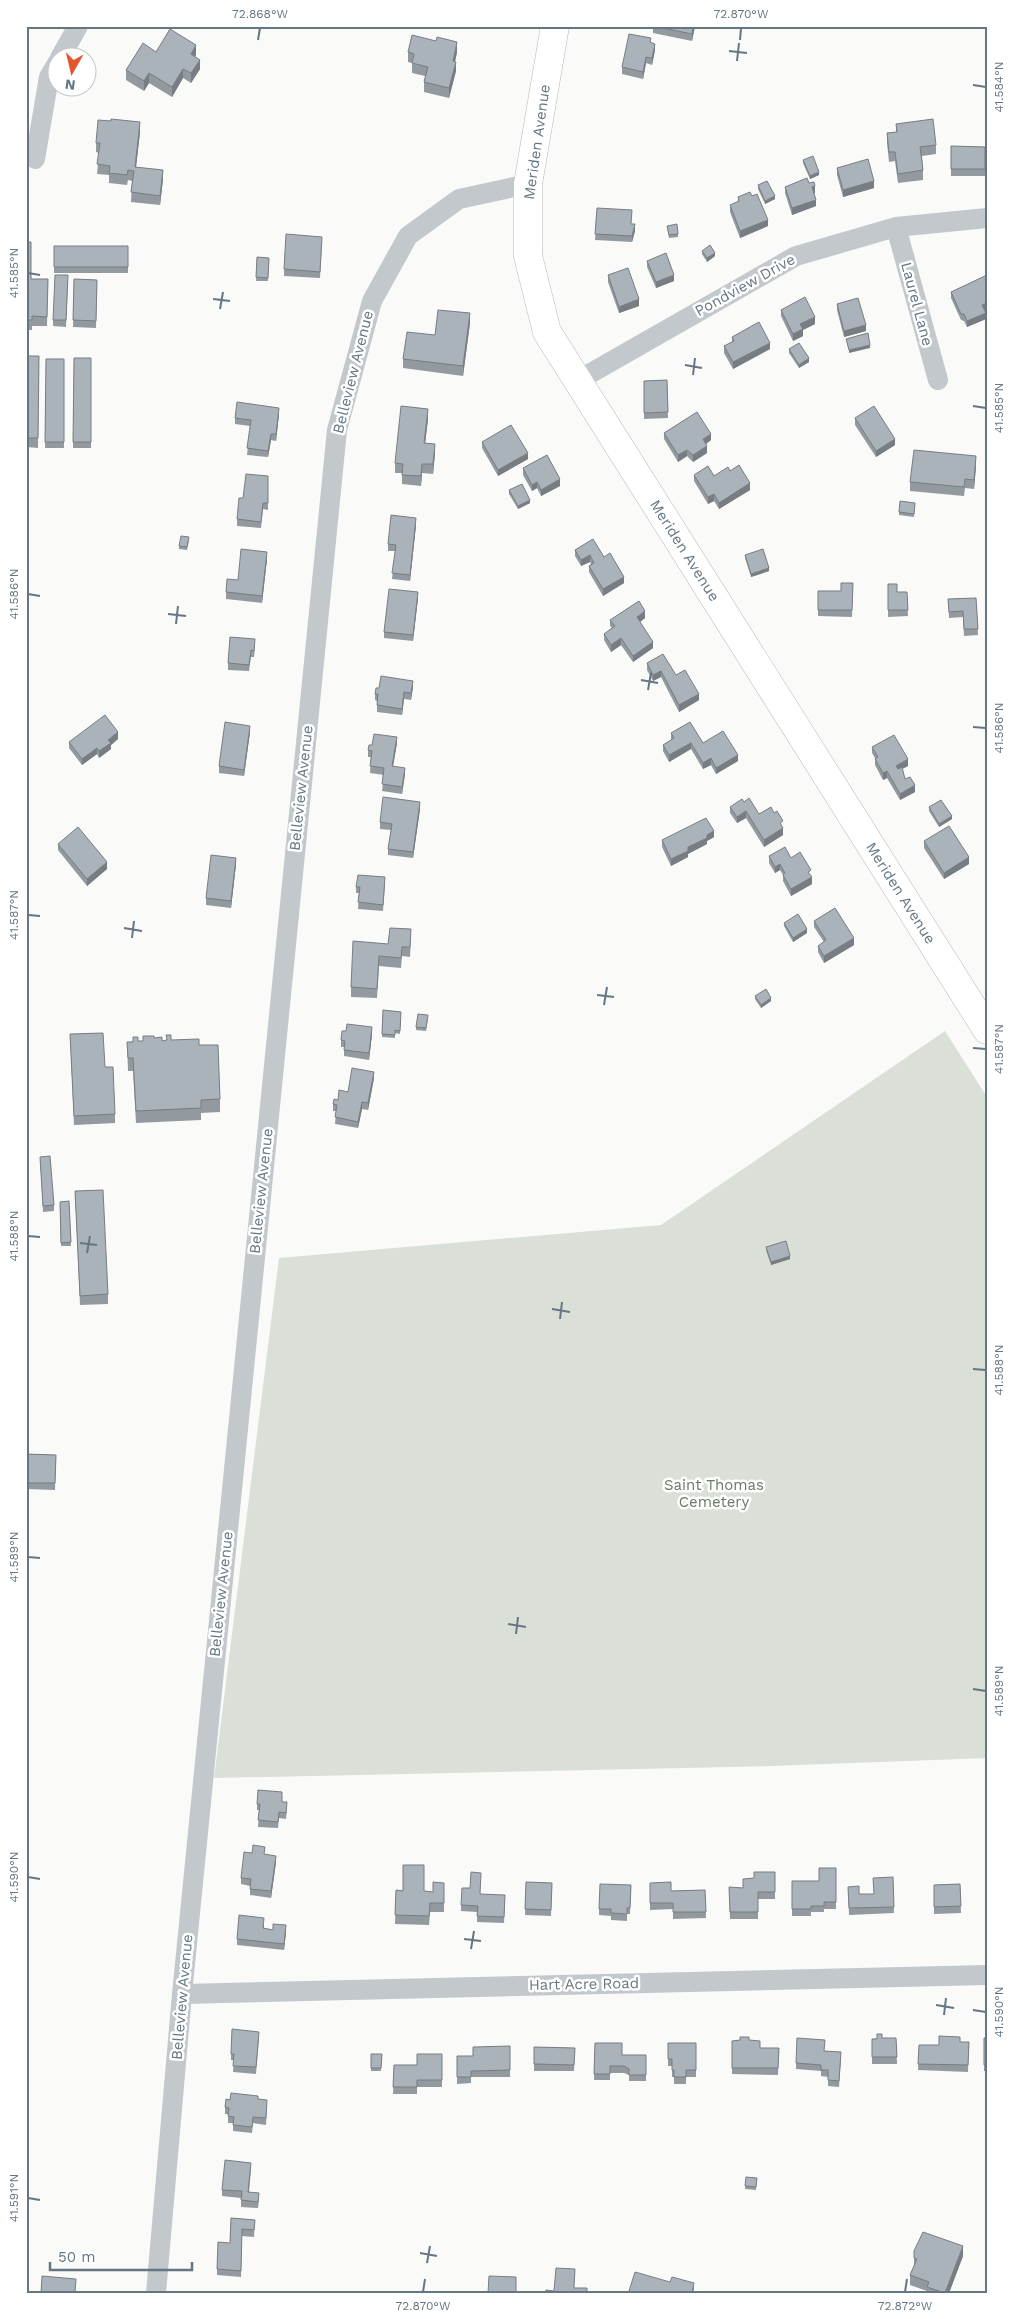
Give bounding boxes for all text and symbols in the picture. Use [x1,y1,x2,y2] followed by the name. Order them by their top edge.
[232,7,288,21] text: 72.868°W
[714,7,769,21] text: 72.870°W
[48,48,98,98] north arrow
[992,61,1006,113] text: 41.584°N
[64,76,76,94] text: N
[520,83,554,201] street label: Meriden Avenue
[7,248,21,298] text: 41.585°N
[692,250,798,320] street label: Pondview Drive
[897,260,937,348] street label: Laurel Lane
[329,309,377,435] street label: Belleview Avenue
[992,383,1006,433] text: 41.585°N
[646,497,723,605] street label: Meriden Avenue
[7,568,21,620] text: 41.586°N
[992,702,1006,754] text: 41.586°N
[285,724,317,852] street label: Belleview Avenue
[862,839,939,947] street label: Meriden Avenue
[7,890,21,940] text: 41.587°N
[992,1024,1006,1074] text: 41.587°N
[245,1127,277,1255] street label: Belleview Avenue
[7,1210,21,1262] text: 41.588°N
[992,1344,1006,1396] text: 41.588°N
[664,1476,764,1511] park label: Saint Thomas Cemetery
[205,1530,237,1658] street label: Belleview Avenue
[7,1531,21,1583] text: 41.589°N
[992,1665,1006,1717] text: 41.589°N
[7,1851,21,1903] text: 41.590°N
[168,1933,196,2061] street label: Belleview Avenue
[529,1974,639,1994] street label: Hart Acre Road
[992,1986,1006,2038] text: 41.590°N
[7,2174,21,2222] text: 41.591°N
[50,2239,192,2271] scale bar
[58,2248,95,2266] text: 50 m
[396,2299,451,2313] text: 72.870°W
[878,2299,933,2313] text: 72.872°W

